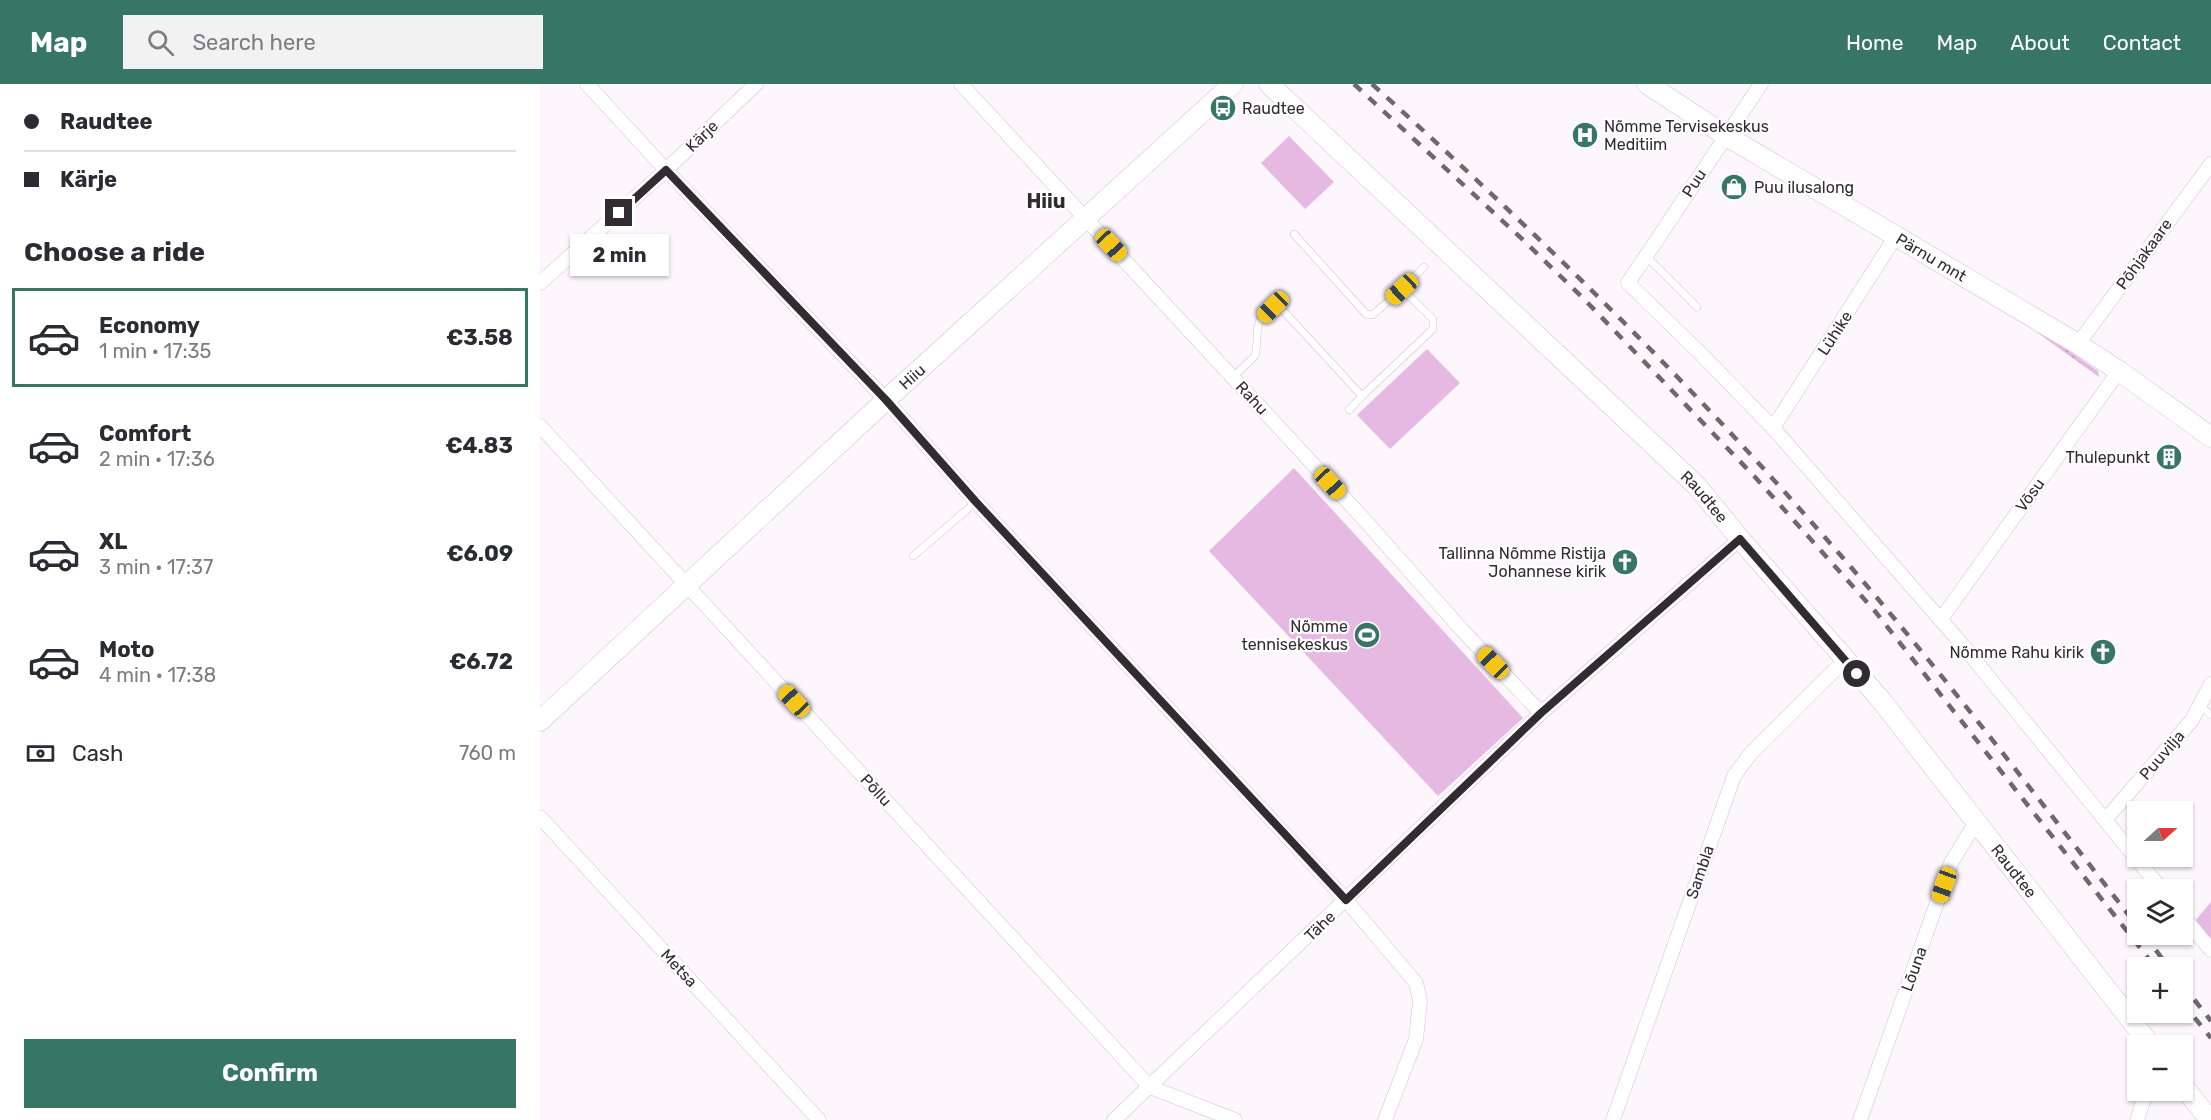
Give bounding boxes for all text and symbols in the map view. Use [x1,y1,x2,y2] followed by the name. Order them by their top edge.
[123,15,543,69] search box
[30,26,87,59] text: Map
[144,26,177,59] icon: search
[192,29,316,56] text: Search here
[1846,30,1903,55] text: Home
[1936,30,1977,55] text: Map
[2010,30,2070,55] text: About
[2103,30,2181,55] text: Contact
[1208,93,1238,123] bus stop icon: Raudtee
[1242,99,1305,118] place label: Raudtee
[60,108,153,135] text: Raudtee
[682,116,722,156] street label: Kärje
[1604,117,1769,154] place label: Nõmme Tervisekeskus Meditiim
[1570,120,1600,150] hospital icon: Nõmme Tervisekeskus Meditiim
[1678,165,1710,201] street label: Puu
[60,166,117,193] text: Kärje
[1719,172,1749,202] shop icon: Puu ilusalong
[1754,178,1854,197] place label: Puu ilusalong
[1026,189,1066,213] district label: Hiiu
[605,199,632,226] route end
[2112,215,2176,293] street label: Põhjakaare
[1092,226,1130,264] car
[1893,229,1970,285] street label: Pärnu mnt
[569,234,668,276] callout: 2 min
[24,236,205,268] text: Choose a ride
[592,243,647,267] text: 2 min
[1383,270,1421,308] car
[1254,288,1292,326] car
[1814,307,1856,359] street label: Lühike
[27,311,81,365] icon: car
[99,312,200,339] text: Economy
[446,324,513,351] text: €3.58
[99,339,211,363] text: 1 min · 17:35
[895,360,929,393] street label: Hiiu
[1232,377,1272,419] street label: Rahu
[27,419,81,473] icon: car
[99,420,191,447] text: Comfort
[445,432,513,459] text: €4.83
[2154,442,2184,472] building icon: Thulepunkt
[99,447,215,471] text: 2 min · 17:36
[2065,448,2150,467] place label: Thulepunkt
[1311,464,1349,502] car
[1677,466,1732,526] street label: Raudtee
[2012,475,2048,515] street label: Võsu
[27,527,81,581] icon: car
[99,528,127,555] text: XL
[446,540,513,567] text: €6.09
[1438,544,1607,581] place label: Tallinna Nõmme Ristija Johannese kirik
[1610,547,1640,577] church icon: Tallinna Nõmme Ristija Johannese kirik
[99,555,213,579] text: 3 min · 17:37
[1241,617,1348,654] place label: Nõmme tennisekeskus
[1352,620,1382,650] sports icon: Nõmme tennisekeskus
[27,635,81,689] icon: car
[99,636,154,663] text: Moto
[2088,637,2118,667] church icon: Nõmme Rahu kirik
[1949,643,2085,662] place label: Nõmme Rahu kirik
[1474,644,1512,682] car
[449,648,513,675] text: €6.72
[1843,660,1870,687] route start
[99,663,216,687] text: 4 min · 17:38
[775,682,813,720] car
[2135,726,2189,784] street label: Puuvilja
[24,737,57,770] icon: cash
[72,740,123,767] text: Cash
[459,741,516,765] text: 760 m
[857,770,895,810] street label: Põllu
[2127,801,2193,867] north arrow
[2127,801,2193,1101] map controls
[1987,840,2041,901] street label: Raudtee
[1682,843,1718,901] street label: Sambla
[1929,865,1959,905] car
[2127,879,2193,945] button: layers
[1301,907,1339,945] street label: Tähe
[1897,944,1931,994] street label: Lõuna
[657,945,701,991] street label: Metsa
[2127,957,2193,1023] button: +
[2127,1035,2193,1101] button: −
[24,1039,516,1108] button: Confirm

